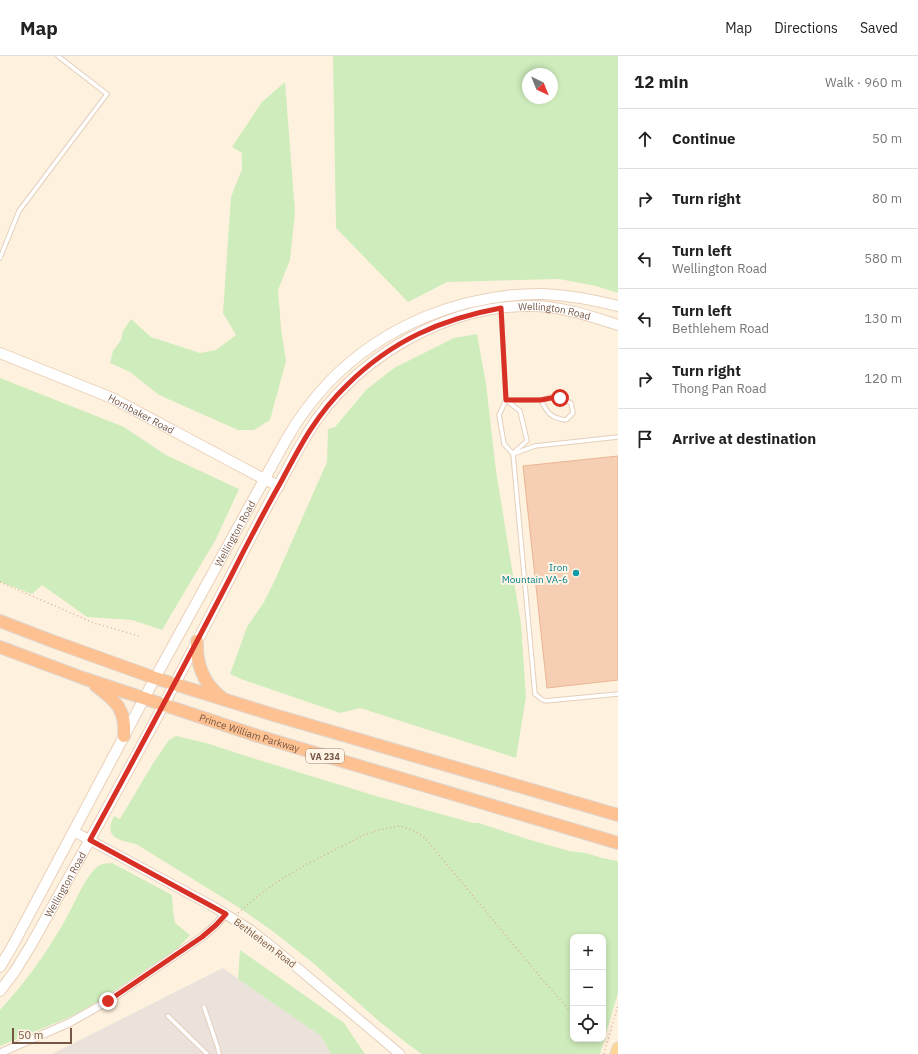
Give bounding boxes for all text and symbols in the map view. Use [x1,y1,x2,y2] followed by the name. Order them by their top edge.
[20,16,58,40] text: Map
[725,19,752,37] text: Map
[774,19,838,37] text: Directions
[860,19,898,37] text: Saved
[522,68,558,104] north arrow
[634,71,689,93] text: 12 min
[825,74,902,91] text: Walk · 960 m
[634,128,656,150] icon: ahead
[672,129,736,148] text: Continue
[872,130,902,147] text: 50 m
[634,188,656,210] icon: right
[672,189,741,208] text: Turn right
[872,190,902,207] text: 80 m
[672,241,732,260] text: Turn left
[634,248,656,270] icon: left
[864,250,902,267] text: 580 m
[672,260,767,277] text: Wellington Road
[518,299,592,323] street label: Wellington Road
[672,301,732,320] text: Turn left
[634,308,656,330] icon: left
[864,310,902,327] text: 130 m
[672,320,769,337] text: Bethlehem Road
[672,361,741,380] text: Turn right
[634,368,656,390] icon: right
[864,370,902,387] text: 120 m
[672,380,766,397] text: Thong Pan Road
[551,389,569,407] route start
[106,391,177,437] street label: Hornbaker Road
[634,428,656,450] icon: arrive
[672,429,816,448] text: Arrive at destination
[211,498,258,569] street label: Wellington Road
[502,561,568,586] place label: Iron Mountain VA-6
[571,568,581,578] marker: Iron Mountain VA-6
[198,711,301,755] street label: Prince William Parkway
[306,749,344,763] road number: VA 234
[41,849,89,920] street label: Wellington Road
[231,915,299,971] street label: Bethlehem Road
[570,934,606,1042] map controls
[570,934,606,970] button: +
[570,970,606,1006] button: −
[99,992,117,1010] route end
[570,1006,606,1042] button: locate
[12,1026,72,1045] scale bar
[18,1028,43,1042] text: 50 m

